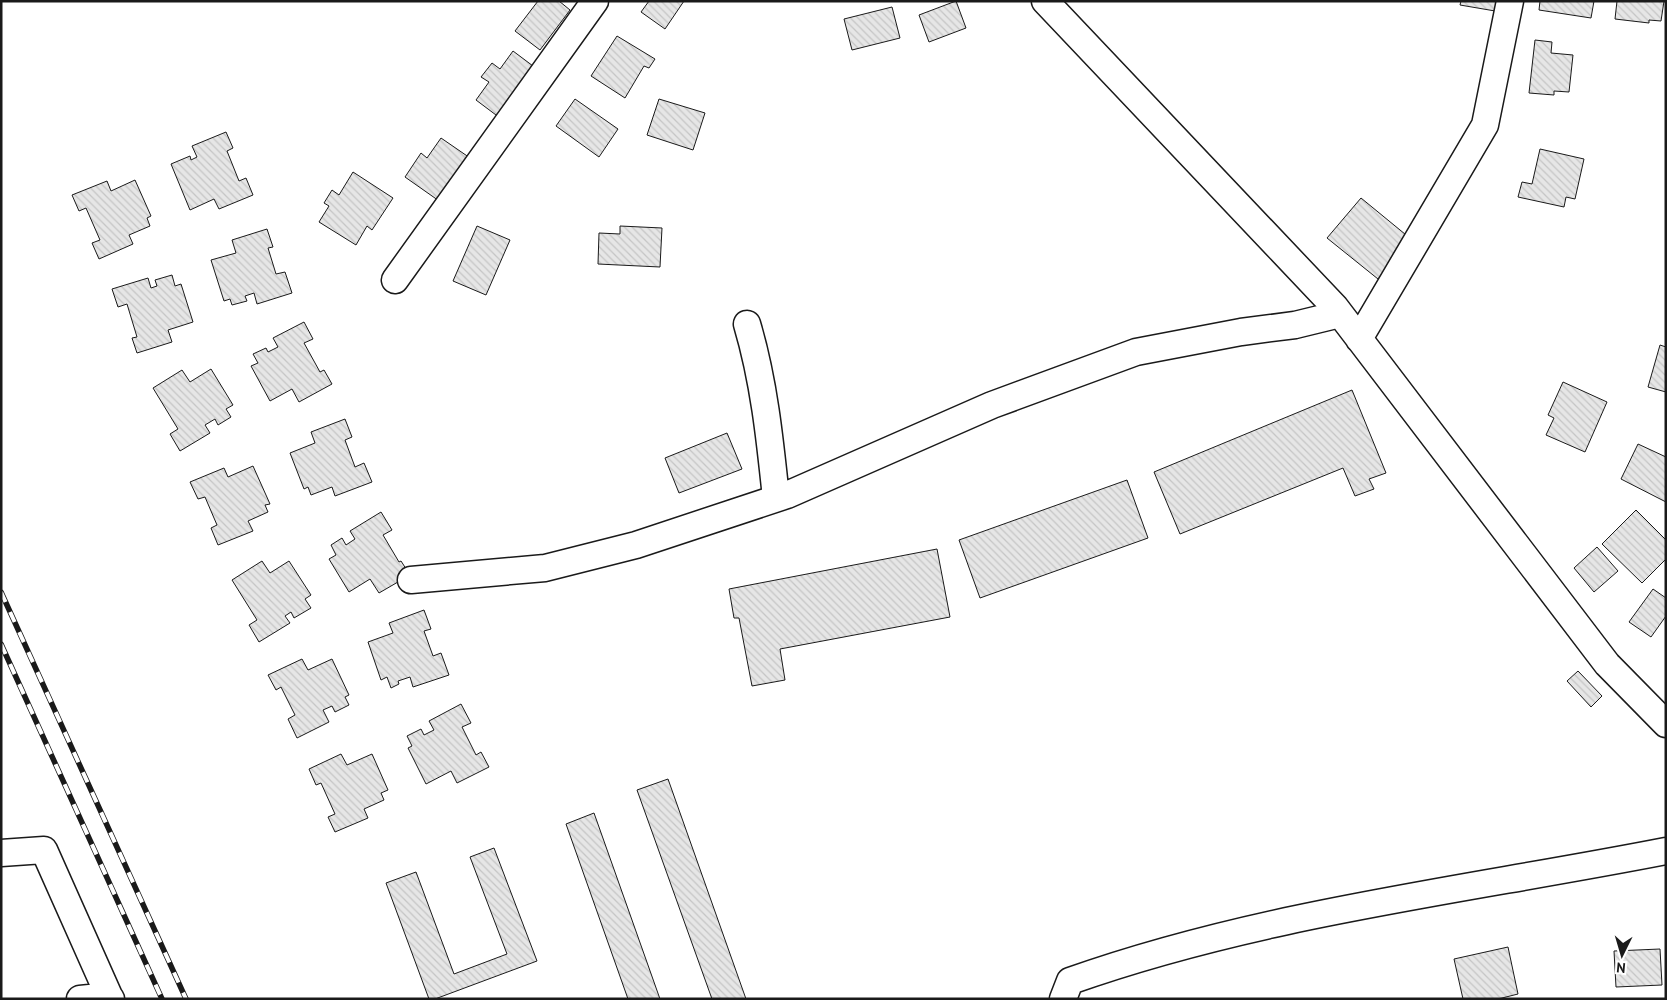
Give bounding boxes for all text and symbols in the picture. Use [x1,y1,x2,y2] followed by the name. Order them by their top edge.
[1597,930,1647,980] north arrow
[1615,959,1626,977] text: N

